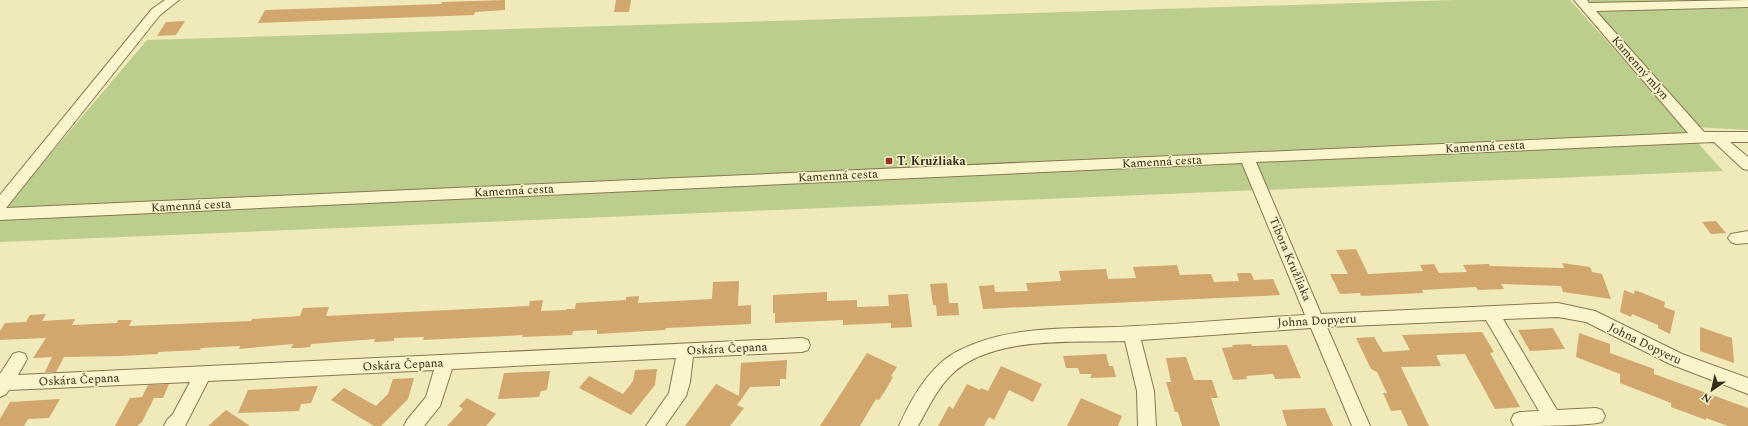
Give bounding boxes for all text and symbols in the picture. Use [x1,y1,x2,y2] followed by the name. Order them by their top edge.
[1607,32,1673,104] street label: Kamenný mlyn
[1445,135,1526,159] street label: Kamenná cesta
[1122,150,1203,174] street label: Kamenná cesta
[897,152,966,171] place label: T. Kružliaka
[884,156,894,166] marker: T. Kružliaka
[798,164,879,188] street label: Kamenná cesta
[474,179,555,203] street label: Kamenná cesta
[151,194,232,218] street label: Kamenná cesta
[1264,214,1316,304] street label: Tibora Kružliaka
[1277,309,1357,333] street label: Johna Dopyeru
[1605,318,1685,370] street label: Johna Dopyeru
[686,337,768,361] street label: Oskára Čepana
[362,353,444,377] street label: Oskára Čepana
[38,368,120,392] street label: Oskára Čepana
[1692,370,1732,410] north arrow
[1698,388,1715,407] text: N

